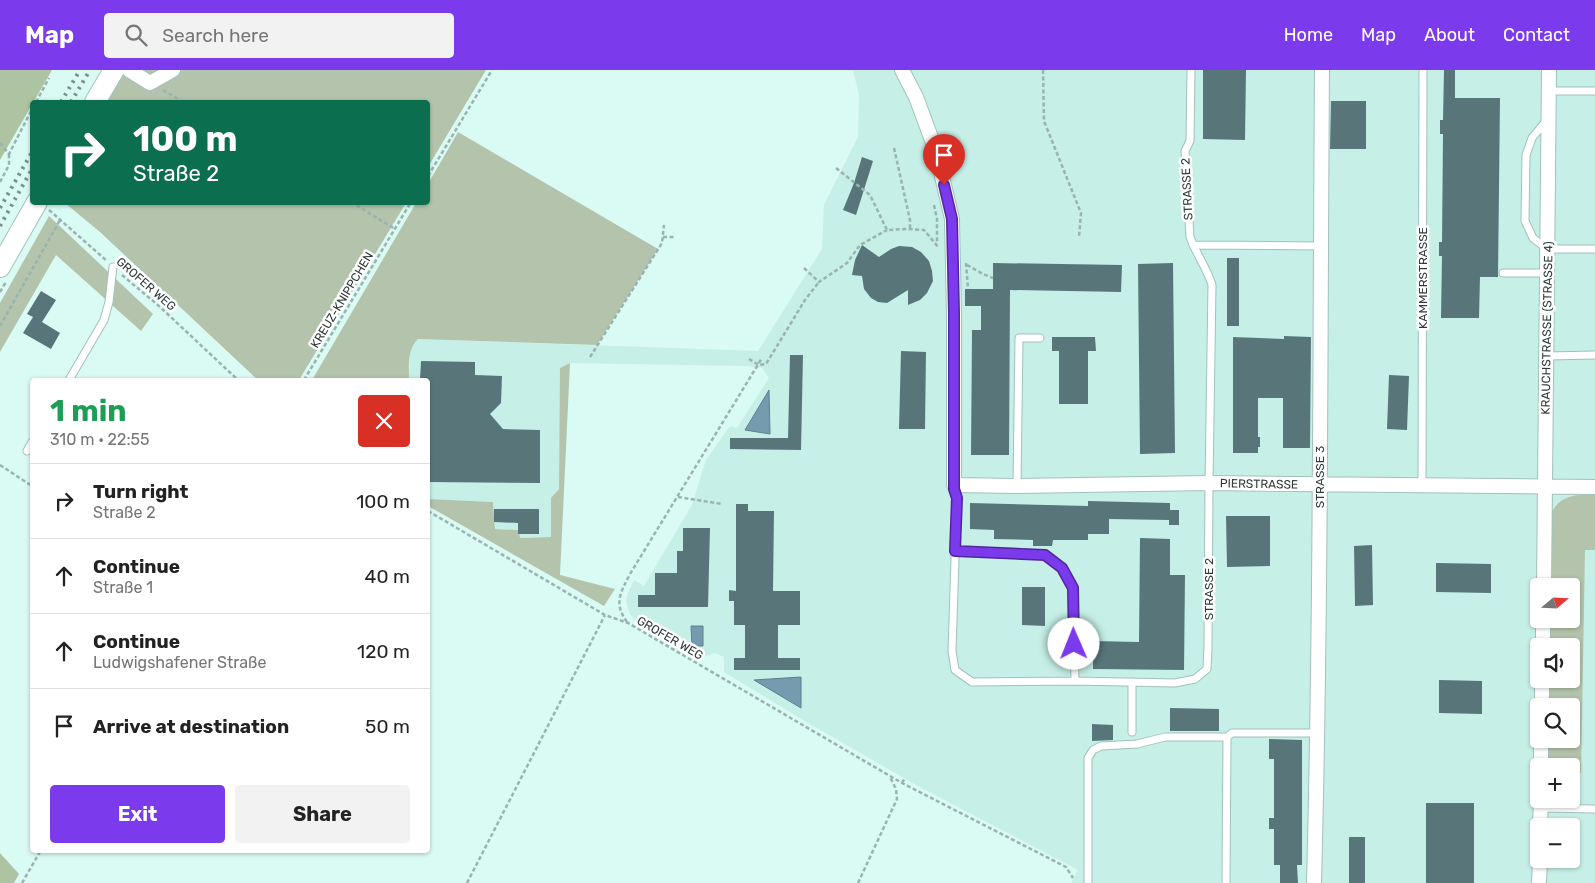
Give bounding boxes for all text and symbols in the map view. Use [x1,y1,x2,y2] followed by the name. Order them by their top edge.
[104,13,454,58] search box
[25,21,74,49] text: Map
[122,21,150,49] icon: search
[162,24,269,47] text: Search here
[1284,24,1333,46] text: Home
[1361,24,1396,46] text: Map
[1424,24,1475,46] text: About
[1503,24,1570,46] text: Contact
[133,118,238,160] text: 100 m
[50,120,115,185] icon: right
[923,134,965,185] pin
[930,141,958,169] icon: arrive
[1178,158,1196,220] street label: STRASSE 2
[133,160,219,187] text: Straße 2
[1416,227,1430,329] street label: KAMMERSTRASSE
[1538,241,1556,415] street label: KRAUCHSTRASSE (STRASSE 4)
[308,249,376,351] street label: KREUZ-KNIPPCHEN
[113,254,179,314] street label: GROFER WEG
[50,393,127,429] text: 1 min
[358,395,410,447] button: close
[50,430,150,449] text: 310 m · 22:55
[1313,446,1327,508] street label: STRASSE 3
[1220,476,1298,492] street label: PIERSTRASSE
[93,480,188,503] text: Turn right
[50,487,78,515] icon: right
[356,490,410,513] text: 100 m
[93,503,156,522] text: Straße 2
[93,555,180,578] text: Continue
[1202,558,1216,620] street label: STRASSE 2
[50,562,78,590] icon: ahead
[365,565,410,588] text: 40 m
[93,578,153,597] text: Straße 1
[1530,578,1580,628] north arrow
[1530,578,1580,868] map controls
[634,613,706,663] street label: GROFER WEG
[1047,617,1099,669] position arrow
[93,630,180,653] text: Continue
[50,637,78,665] icon: ahead
[1530,638,1580,688] button: sound
[357,640,410,663] text: 120 m
[93,653,266,672] text: Ludwigshafener Straße
[1530,698,1580,748] button: search
[50,712,78,740] icon: arrive
[93,715,289,738] text: Arrive at destination
[365,715,410,738] text: 50 m
[1530,758,1580,808] button: +
[50,785,225,843] button: Exit
[235,785,410,843] button: Share
[1530,818,1580,868] button: −

